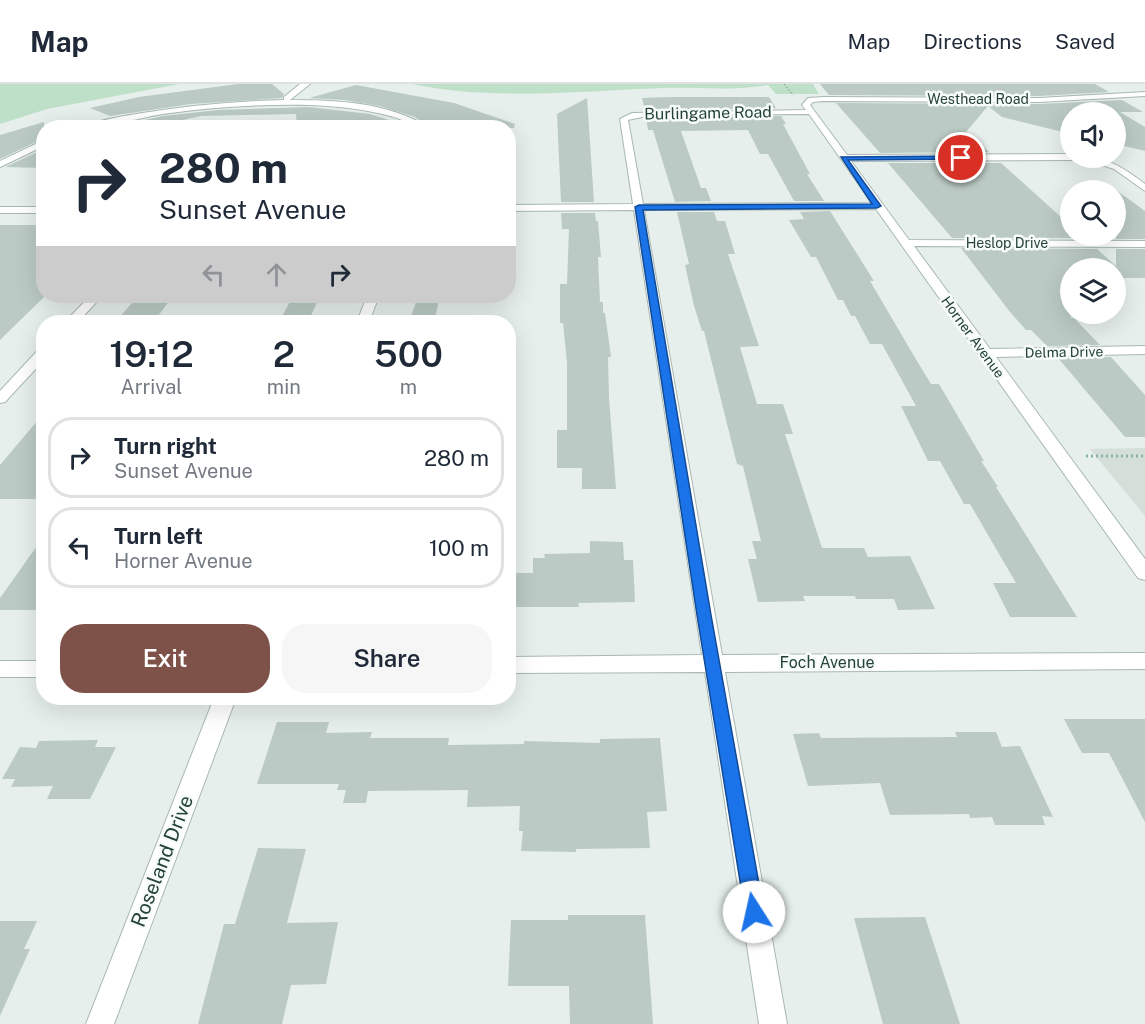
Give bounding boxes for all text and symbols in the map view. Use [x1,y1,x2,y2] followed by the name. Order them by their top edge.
[30,25,89,58] text: Map
[848,29,890,54] text: Map
[923,29,1022,54] text: Directions
[1055,29,1115,54] text: Saved
[927,91,1029,107] street label: Westhead Road
[644,102,772,124] street label: Burlingame Road
[1060,102,1126,324] map controls
[1060,102,1126,168] button: sound
[935,132,986,183] pin
[944,141,977,174] icon: arrive
[159,143,288,192] text: 280 m
[60,144,138,222] icon: right
[1060,180,1126,246] button: search
[159,193,347,225] text: Sunset Avenue
[966,235,1048,251] street label: Heslop Drive
[197,258,230,291] icon: left
[260,258,293,291] icon: ahead
[323,258,356,291] icon: right
[1060,258,1126,324] button: layers
[938,293,1008,381] street label: Horner Avenue
[109,333,194,375] text: 19:12
[273,333,295,375] text: 2
[374,333,443,375] text: 500
[1025,343,1103,361] street label: Delma Drive
[121,375,182,399] text: Arrival
[267,375,301,399] text: min
[400,375,417,399] text: m
[114,433,217,459] text: Turn right
[63,441,96,474] icon: right
[424,445,489,471] text: 280 m
[114,459,253,483] text: Sunset Avenue
[114,523,203,549] text: Turn left
[63,531,96,564] icon: left
[429,535,489,561] text: 100 m
[114,549,253,573] text: Horner Avenue
[60,624,270,693] button: Exit
[282,624,492,693] button: Share
[780,653,874,672] street label: Foch Avenue
[126,792,198,930] street label: Roseland Drive
[722,880,786,944] position arrow

